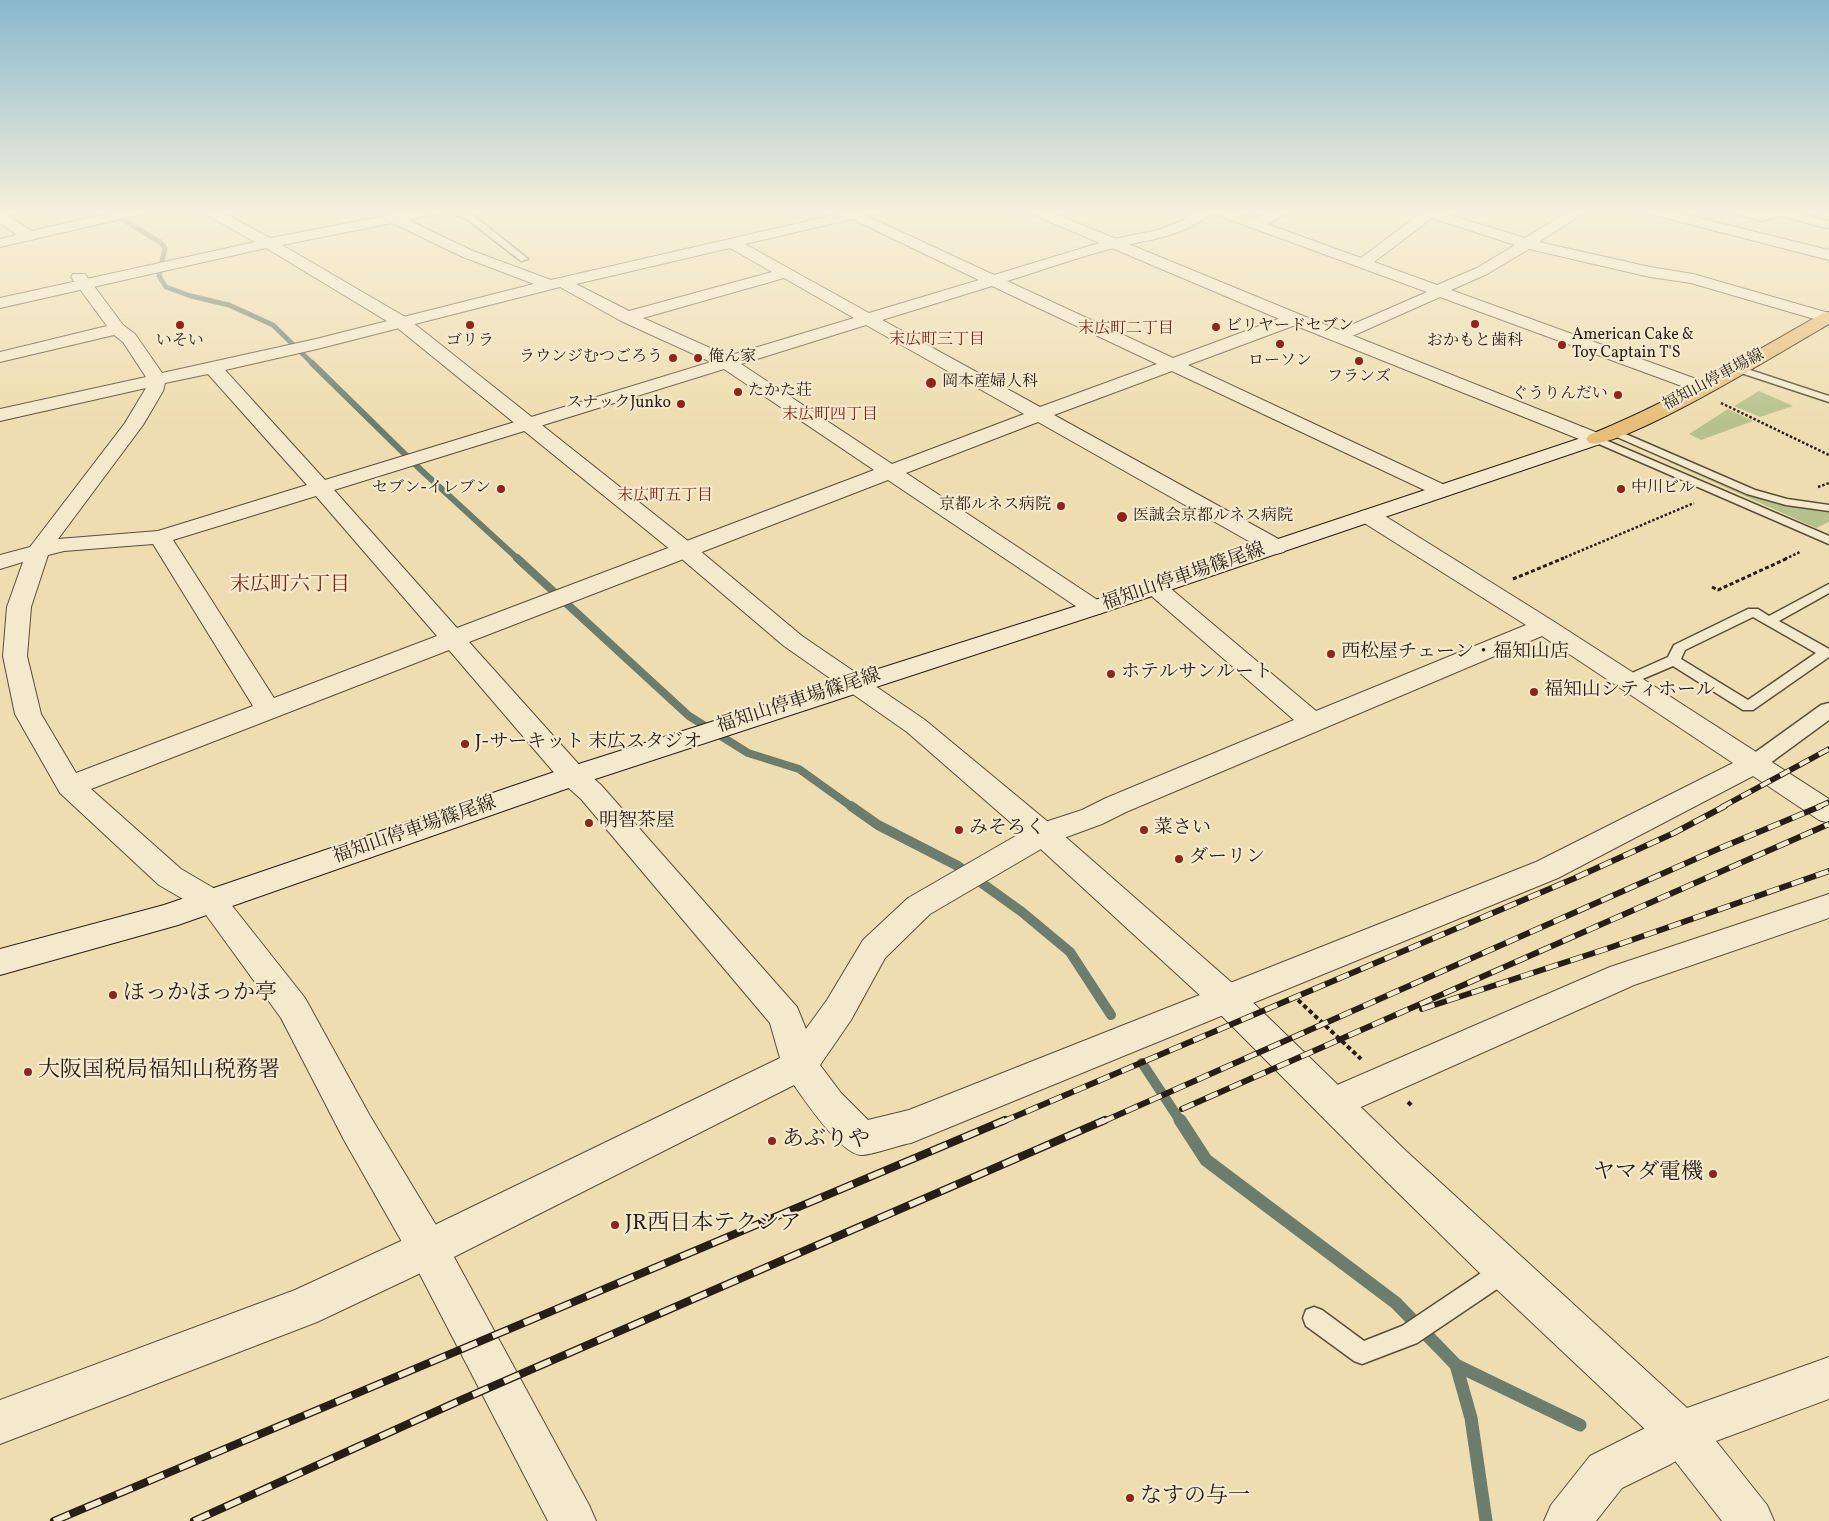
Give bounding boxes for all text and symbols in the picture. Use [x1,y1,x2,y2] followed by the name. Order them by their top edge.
[1226,317,1354,337] place label: ビリヤードセブン
[1469,318,1481,330] marker: おかもと歯科
[174,319,186,331] marker: いそい
[464,319,476,331] marker: ゴリラ
[1078,320,1174,340] district label: 末広町二丁目
[1210,321,1222,333] marker: ビリヤードセブン
[1572,326,1694,364] place label: American Cake & Toy Captain T'S
[889,331,985,351] district label: 末広町三丁目
[156,332,204,352] place label: いそい
[446,332,494,352] place label: ゴリラ
[1427,332,1523,352] place label: おかもと歯科
[1274,338,1286,350] marker: ローソン
[1556,339,1568,351] marker: American Cake & Toy Captain T'S
[1660,346,1768,416] street label: 福知山停車場線
[519,348,663,368] place label: ラウンジむつごろう
[708,348,756,368] place label: 俺ん家
[667,352,679,364] marker: ラウンジむつごろう
[692,352,704,364] marker: 俺ん家
[1248,352,1312,372] place label: ローソン
[1353,355,1365,367] marker: フランズ
[1327,368,1391,388] place label: フランズ
[942,373,1038,393] place label: 岡本産婦人科
[924,376,938,390] marker: 岡本産婦人科
[748,382,812,402] place label: たかた荘
[1512,385,1608,405] place label: ぐうりんだい
[732,386,744,398] marker: たかた荘
[1612,389,1624,401] marker: ぐうりんだい
[566,394,671,414] place label: スナックJunko
[675,398,687,410] marker: スナックJunko
[782,406,878,426] district label: 末広町四丁目
[372,479,491,499] place label: セブン-イレブン
[1631,479,1695,499] place label: 中川ビル
[495,483,507,495] marker: セブン-イレブン
[1615,483,1627,495] marker: 中川ビル
[617,487,713,507] district label: 末広町五丁目
[939,496,1051,516] place label: 京都ルネス病院
[1055,500,1067,512] marker: 京都ルネス病院
[1133,507,1293,527] place label: 医誠会京都ルネス病院
[1115,510,1129,524] marker: 医誠会京都ルネス病院
[1099,539,1269,617] street label: 福知山停車場篠尾線
[230,574,350,598] district label: 末広町六丁目
[1341,643,1569,665] place label: 西松屋チェーン・福知山店
[1325,648,1337,660] marker: 西松屋チェーン・福知山店
[1121,663,1273,685] place label: ホテルサンルート
[714,665,884,739] street label: 福知山停車場篠尾線
[1105,668,1117,680] marker: ホテルサンルート
[1544,681,1715,703] place label: 福知山シティホール
[1528,686,1540,698] marker: 福知山シティホール
[475,733,702,755] place label: J-サーキット 末広スタジオ
[459,738,471,750] marker: J-サーキット 末広スタジオ
[330,792,500,870] street label: 福知山停車場篠尾線
[599,812,675,834] place label: 明智茶屋
[583,817,595,829] marker: 明智茶屋
[969,819,1045,841] place label: みそろく
[1154,819,1211,841] place label: 菜さい
[953,824,965,836] marker: みそろく
[1138,824,1150,836] marker: 菜さい
[1189,848,1265,870] place label: ダーリン
[1173,853,1185,865] marker: ダーリン
[123,982,277,1008] place label: ほっかほっか亭
[107,989,119,1001] marker: ほっかほっか亭
[38,1059,280,1085] place label: 大阪国税局福知山税務署
[22,1066,34,1078] marker: 大阪国税局福知山税務署
[782,1128,870,1154] place label: あぶりや
[766,1135,778,1147] marker: あぶりや
[1593,1161,1703,1187] place label: ヤマダ電機
[1707,1168,1719,1180] marker: ヤマダ電機
[625,1212,801,1238] place label: JR西日本テクシア
[609,1219,621,1231] marker: JR西日本テクシア
[1140,1485,1250,1511] place label: なすの与一
[1124,1492,1136,1504] marker: なすの与一

